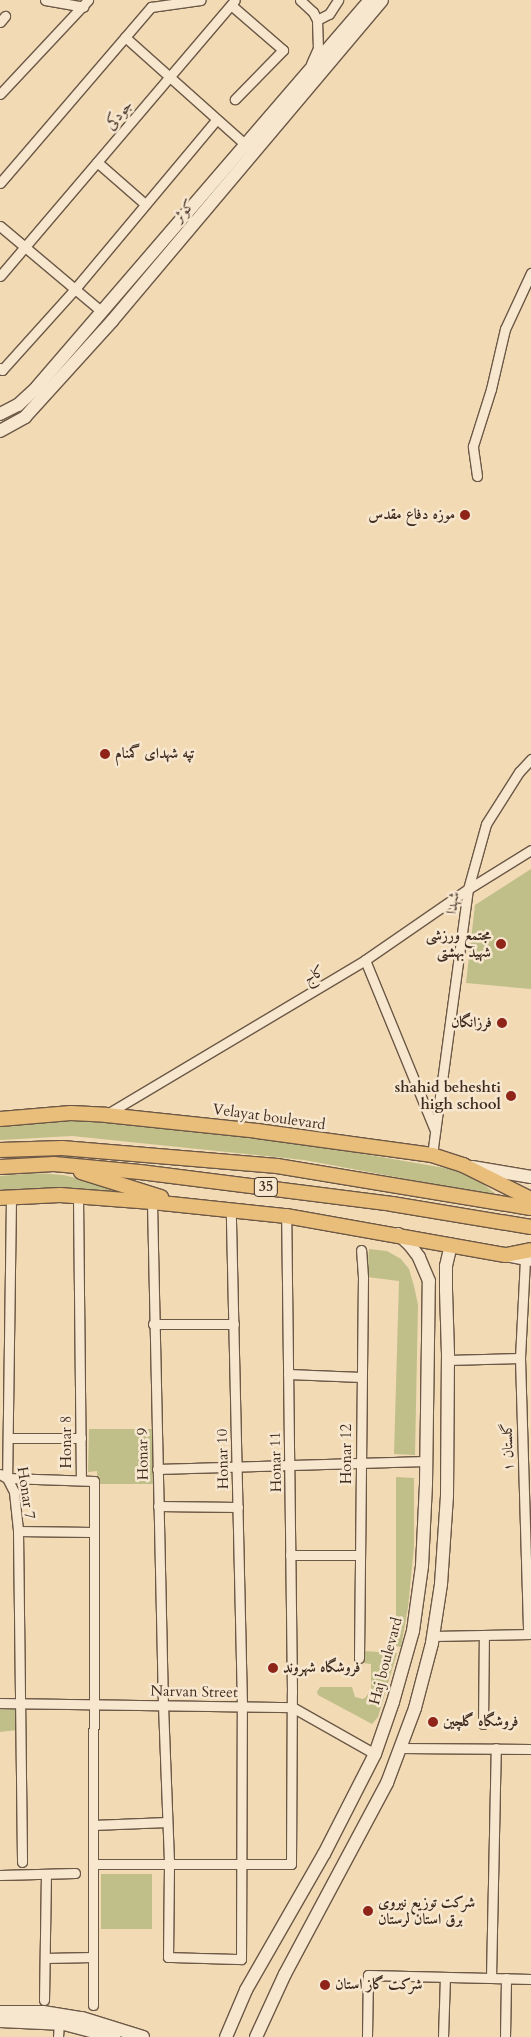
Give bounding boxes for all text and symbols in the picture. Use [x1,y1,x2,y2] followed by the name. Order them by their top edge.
[101,96,137,134] street label: جودکی
[169,196,199,226] street label: کوثر
[368,506,455,524] place label: موزه دفاع مقدس
[459,509,471,521] marker: موزه دفاع مقدس
[115,745,195,763] place label: تپه شهدای گمنام
[99,748,111,760] marker: تپه شهدای گمنام
[443,891,463,915] street label: شهدا
[426,926,491,961] place label: مجتمع ورزشی شهید بهشتی
[495,938,507,950] marker: مجتمع ورزشی شهید بهشتی
[300,962,328,988] street label: کاج
[451,1014,492,1032] place label: فرزانگان
[496,1017,508,1029] marker: فرزانگان
[395,1078,501,1113] place label: shahid beheshti high school
[505,1090,517,1102] marker: shahid beheshti high school
[211,1100,327,1134] street label: Velayat boulevard
[254,1176,278,1198] road number: 35
[58,1416,76,1468] street label: Honar 8
[498,1422,518,1472] street label: گلستان ۱
[338,1424,356,1484] street label: Honar 12
[134,1427,152,1481] street label: Honar 9
[213,1429,233,1489] street label: Honar 10
[266,1432,286,1492] street label: Honar 11
[13,1465,39,1521] street label: Honar 7
[366,1615,406,1707] street label: Haj boulevard
[283,1659,360,1677] place label: فروشگاه شهروند
[267,1662,279,1674] marker: فروشگاه شهروند
[150,1682,238,1702] street label: Narvan Street
[443,1713,518,1731] place label: فروشگاه گلچین
[427,1716,439,1728] marker: فروشگاه گلچین
[378,1893,475,1928] place label: شرکت توزیع نیروی برق استان لرستان
[362,1905,374,1917] marker: شرکت توزیع نیروی برق استان لرستان
[335,1976,422,1994] place label: شرکت گاز استان
[319,1979,331,1991] marker: شرکت گاز استان

